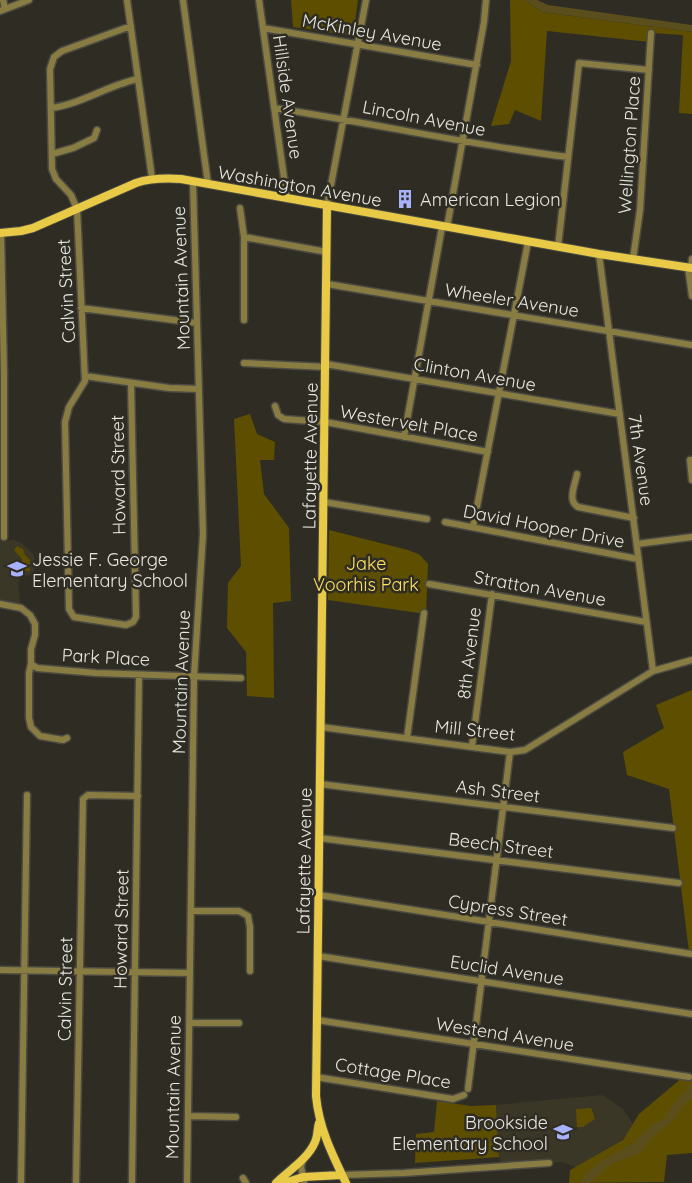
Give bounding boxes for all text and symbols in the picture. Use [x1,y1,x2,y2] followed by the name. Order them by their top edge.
[300,8,444,56] street label: McKinley Avenue
[268,34,308,160] street label: Hillside Avenue
[613,75,645,215] street label: Wellington Place
[360,95,488,141] street label: Lincoln Avenue
[216,160,384,212] street label: Washington Avenue
[394,188,416,210] building icon: American Legion
[420,188,561,211] place label: American Legion
[167,206,195,350] street label: Mountain Avenue
[52,238,80,344] street label: Calvin Street
[443,278,581,322] street label: Wheeler Avenue
[412,352,538,396] street label: Clinton Avenue
[297,382,323,530] street label: Lafayette Avenue
[338,400,480,446] street label: Westervelt Place
[623,413,659,507] street label: 7th Avenue
[105,415,131,535] street label: Howard Street
[461,499,627,553] street label: David Hooper Drive
[32,548,188,592] place label: Jessie F. George Elementary School
[313,552,419,596] park label: Jake Voorhis Park
[6,558,28,580] school or university icon: Jessie F. George Elementary School
[472,565,608,611] street label: Stratton Avenue
[452,606,486,700] street label: 8th Avenue
[167,610,195,754] street label: Mountain Avenue
[61,643,151,671] street label: Park Place
[433,714,517,746] street label: Mill Street
[455,774,541,808] street label: Ash Street
[291,787,317,935] street label: Lafayette Avenue
[447,827,555,863] street label: Beech Street
[108,869,134,989] street label: Howard Street
[447,889,569,931] street label: Cypress Street
[53,937,77,1041] street label: Calvin Street
[448,950,566,990] street label: Euclid Avenue
[434,1012,576,1056] street label: Westend Avenue
[160,1015,186,1159] street label: Mountain Avenue
[333,1052,453,1094] street label: Cottage Place
[392,1111,548,1155] place label: Brookside Elementary School
[552,1121,574,1143] school or university icon: Brookside Elementary School

